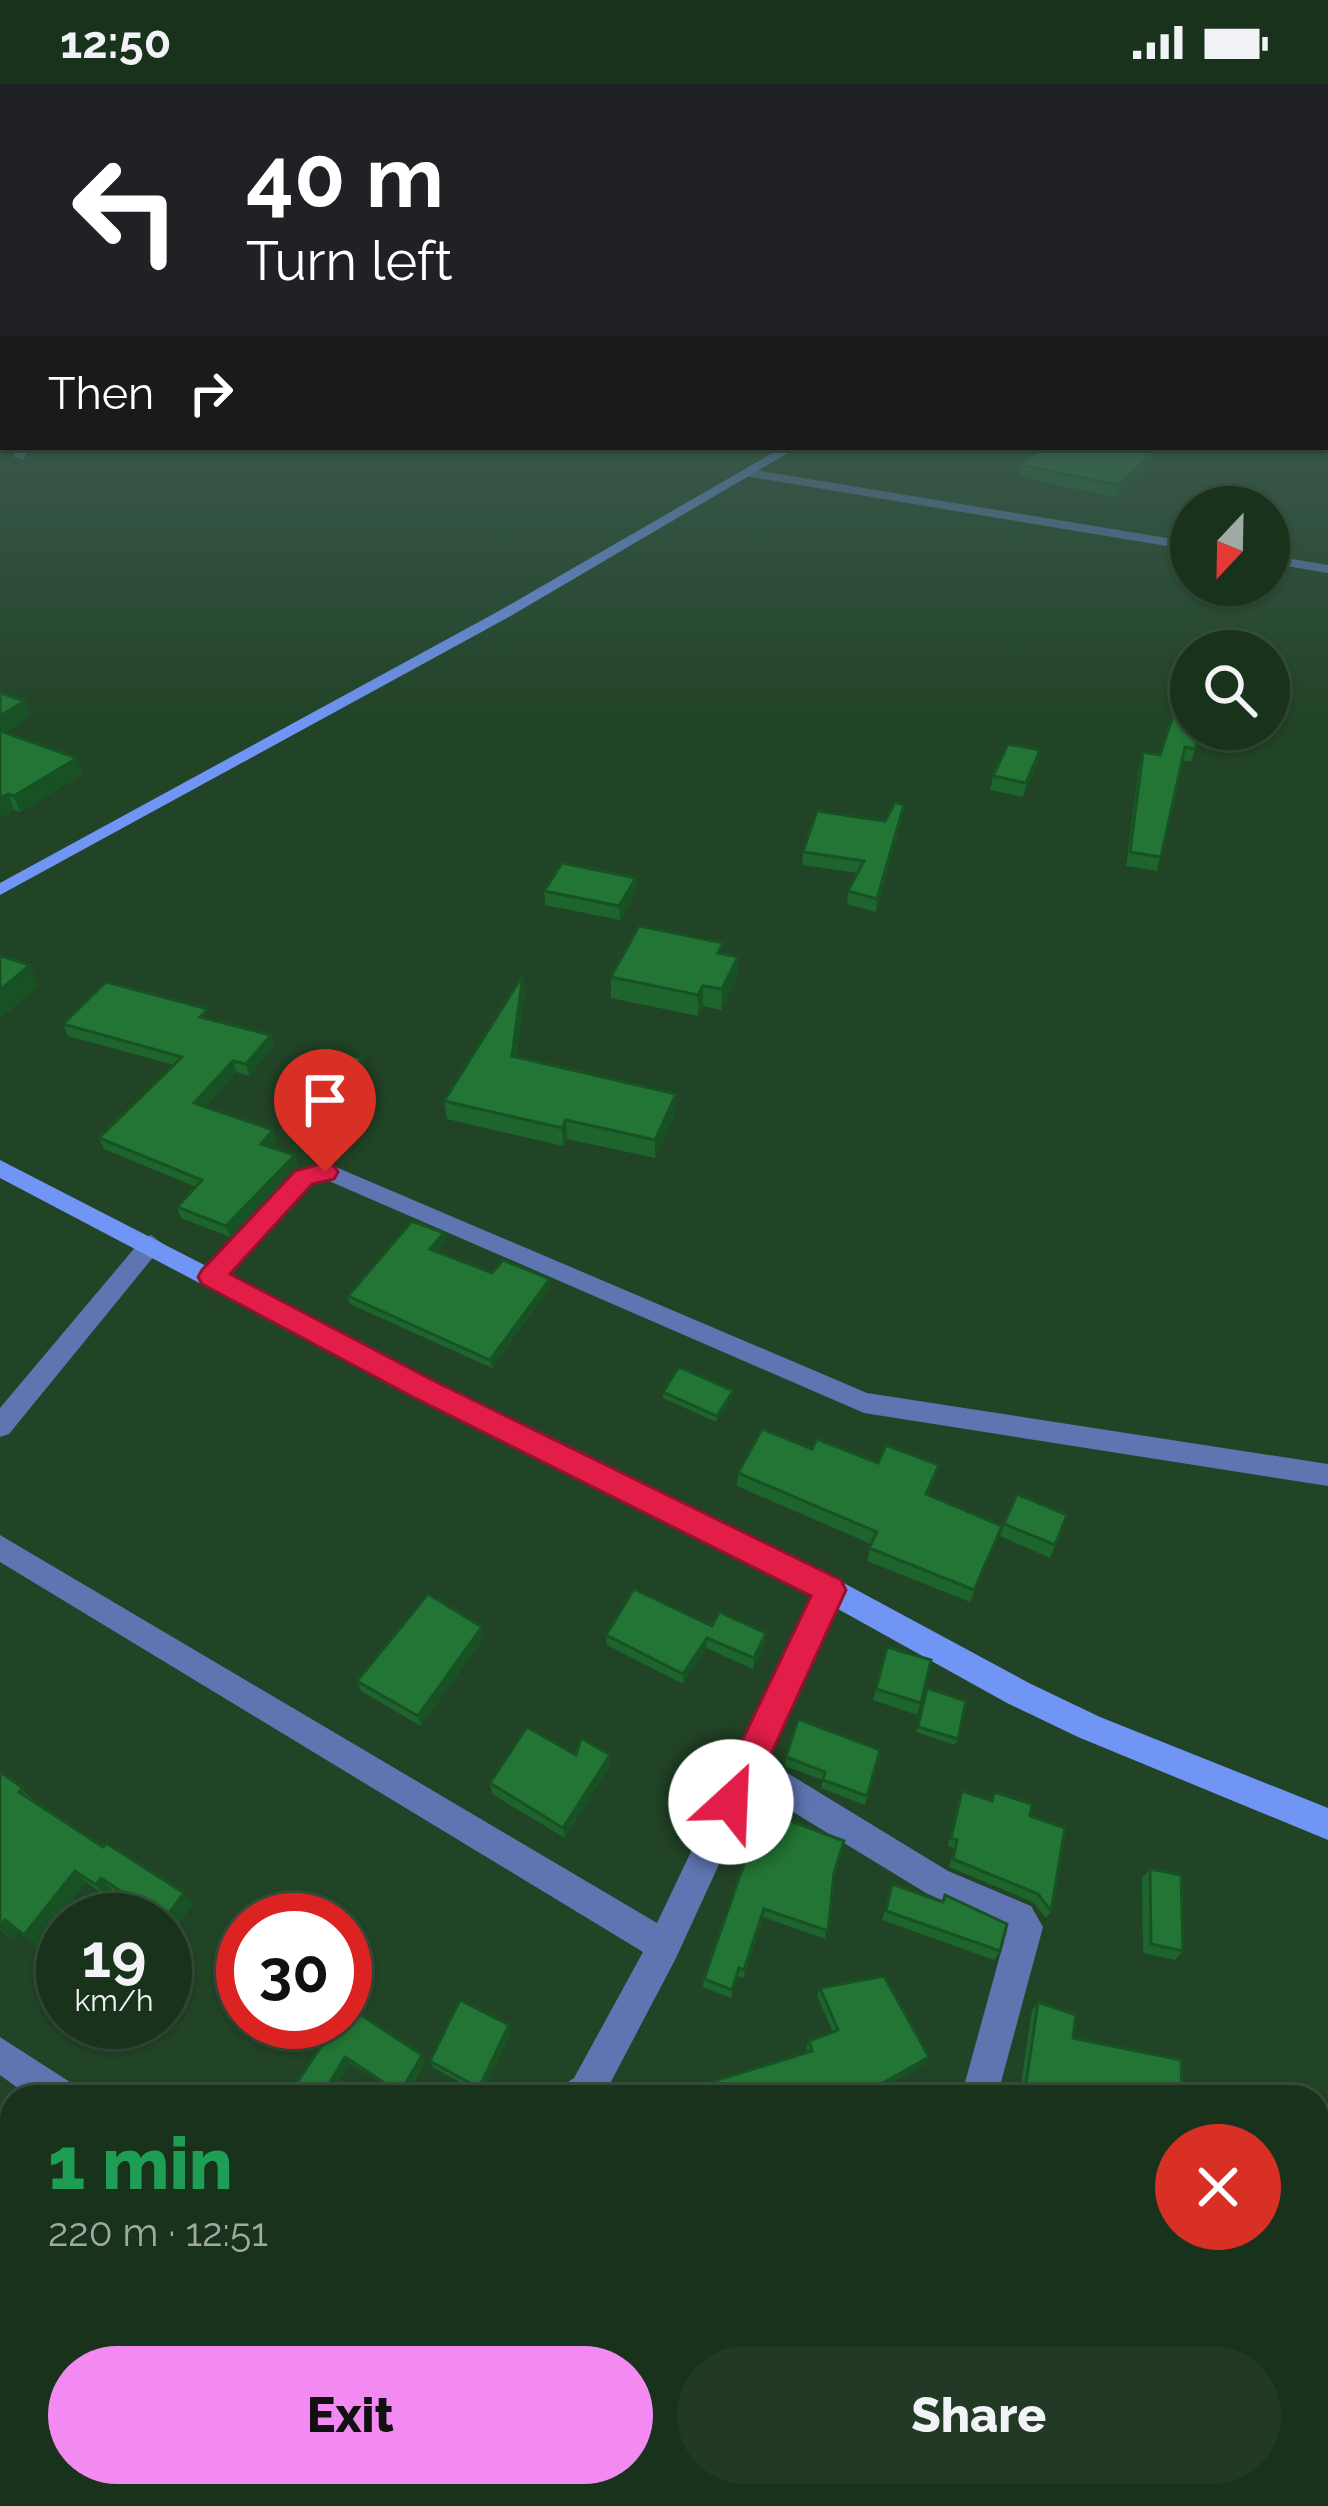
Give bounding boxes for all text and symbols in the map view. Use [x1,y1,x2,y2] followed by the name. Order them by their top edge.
[60,16,171,69] text: 12:50
[246,128,444,227] text: 40 m
[48,132,204,288] icon: left
[246,229,453,293] text: Turn left
[178,360,244,426] icon: right
[48,367,154,420] text: Then
[1170,486,1290,606] north arrow
[1170,486,1290,750] map controls
[1170,630,1290,750] button: search
[274,1049,376,1172] pin
[292,1067,358,1133] icon: arrive
[668,1739,794,1865] position arrow
[216,1893,372,2049] speed limit sign: 30
[82,1921,146,1991] text: 19
[74,1983,154,2018] text: km/h
[48,2121,233,2206] text: 1 min
[1155,2124,1281,2250] button: close
[48,2209,268,2255] text: 220 m · 12:51
[48,2346,653,2484] button: Exit
[677,2346,1281,2484] button: Share

